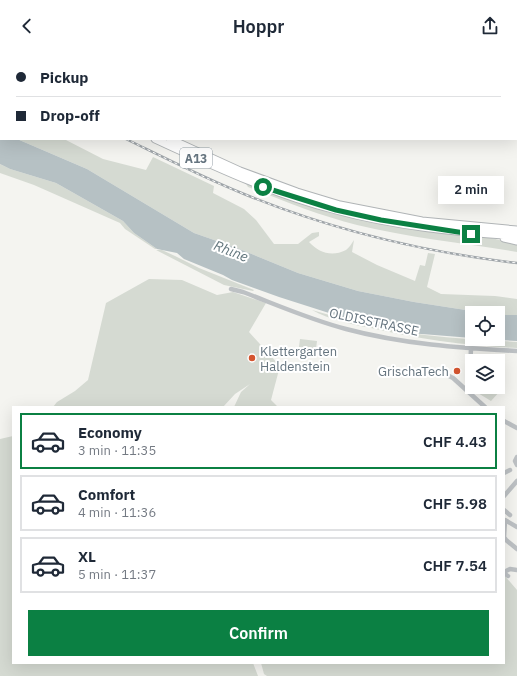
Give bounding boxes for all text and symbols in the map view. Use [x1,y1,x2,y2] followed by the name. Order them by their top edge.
[16,15,38,37] icon: back
[233,15,284,38] text: Hoppr
[479,15,501,37] icon: share
[40,68,88,87] text: Pickup
[40,106,100,125] text: Drop-off
[180,148,212,168] road number: A13
[438,176,504,204] callout: 2 min
[254,178,272,196] route start
[454,181,488,198] text: 2 min
[462,225,480,243] route end
[211,236,251,266] water label: Rhine
[328,304,420,340] street label: OLDISSTRASSE
[465,306,505,394] map controls
[465,306,505,346] button: locate
[260,343,337,375] place label: Klettergarten Haldenstein
[247,353,257,363] marker: Klettergarten Haldenstein
[465,354,505,394] button: layers
[378,363,449,380] place label: GrischaTech
[452,366,462,376] marker: GrischaTech
[30,423,66,459] icon: car
[78,423,142,442] text: Economy
[423,432,487,451] text: CHF 4.43
[78,442,156,459] text: 3 min · 11:35
[30,485,66,521] icon: car
[78,485,135,504] text: Comfort
[423,494,487,513] text: CHF 5.98
[78,504,156,521] text: 4 min · 11:36
[30,547,66,583] icon: car
[78,547,96,566] text: XL
[423,556,487,575] text: CHF 7.54
[78,566,156,583] text: 5 min · 11:37
[28,610,489,656] button: Confirm

